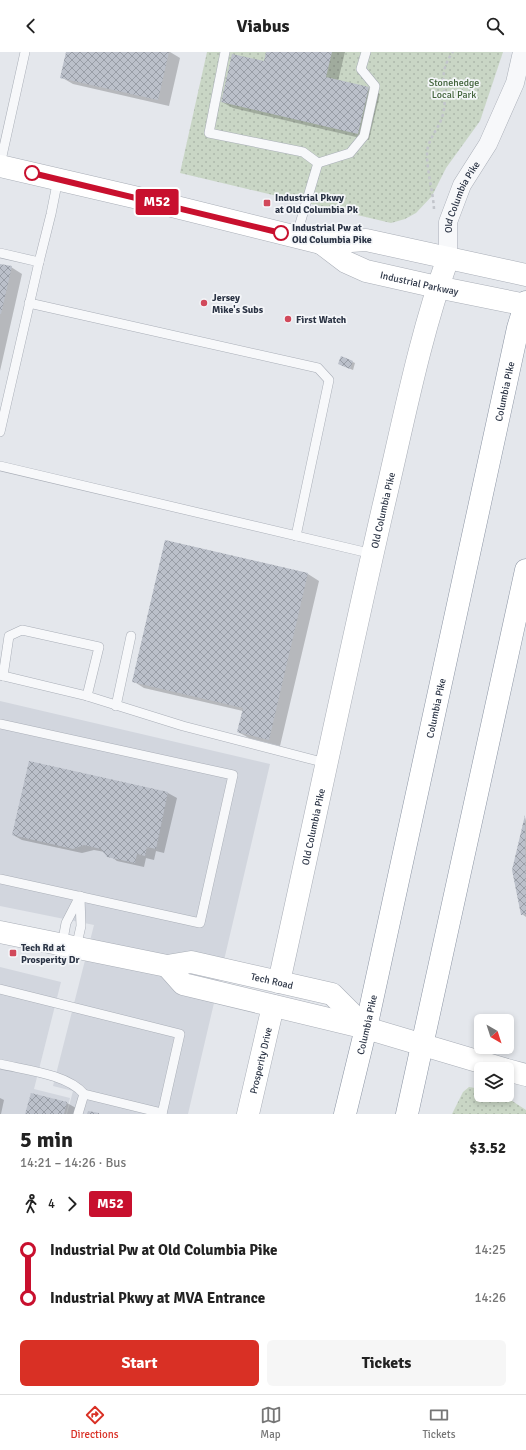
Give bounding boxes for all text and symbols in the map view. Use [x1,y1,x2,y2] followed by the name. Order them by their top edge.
[20,15,42,37] icon: back
[236,15,290,37] text: Viabus
[484,15,506,37] icon: search
[429,77,479,101] park label: Stonehedge Local Park
[443,159,483,233] street label: Old Columbia Pike
[24,165,40,181] unlabelled marker
[134,189,180,215] line badge: M52
[275,192,359,216] place label: Industrial Pkwy at Old Columbia Pk
[144,193,170,210] text: M52
[262,198,272,208] marker: Industrial Pkwy at Old Columbia Pk
[292,222,372,246] place label: Industrial Pw at Old Columbia Pike
[273,225,289,241] marker: Industrial Pw at Old Columbia Pike
[379,269,460,298] street label: Industrial Parkway
[212,292,264,316] place label: Jersey Mike's Subs
[199,298,209,308] marker: Jersey Mike's Subs
[283,314,293,324] marker: First Watch
[296,314,347,326] place label: First Watch
[493,360,518,423] street label: Columbia Pike
[369,471,398,550] street label: Old Columbia Pike
[424,677,449,739] street label: Columbia Pike
[300,787,328,866] street label: Old Columbia Pike
[21,942,79,966] place label: Tech Rd at Prosperity Dr
[8,948,18,958] marker: Tech Rd at Prosperity Dr
[250,971,294,992] street label: Tech Road
[355,994,380,1056] street label: Columbia Pike
[474,1014,514,1054] north arrow
[474,1014,514,1102] map controls
[248,1026,275,1095] street label: Prosperity Drive
[474,1062,514,1102] button: layers
[20,1126,73,1153] text: 5 min
[469,1139,506,1157] text: $3.52
[20,1155,126,1171] text: 14:21 – 14:26 · Bus
[20,1193,42,1215] icon: walk
[61,1193,83,1215] icon: forward
[97,1195,124,1212] text: M52
[48,1196,55,1212] text: 4
[50,1241,278,1259] text: Industrial Pw at Old Columbia Pike
[474,1242,506,1258] text: 14:25
[50,1289,265,1307] text: Industrial Pkwy at MVA Entrance
[474,1290,506,1306] text: 14:26
[20,1340,259,1386] button: Start
[267,1340,506,1386] button: Tickets
[70,1404,119,1441] tab: Directions
[260,1404,282,1441] tab: Map
[422,1404,456,1441] tab: Tickets

